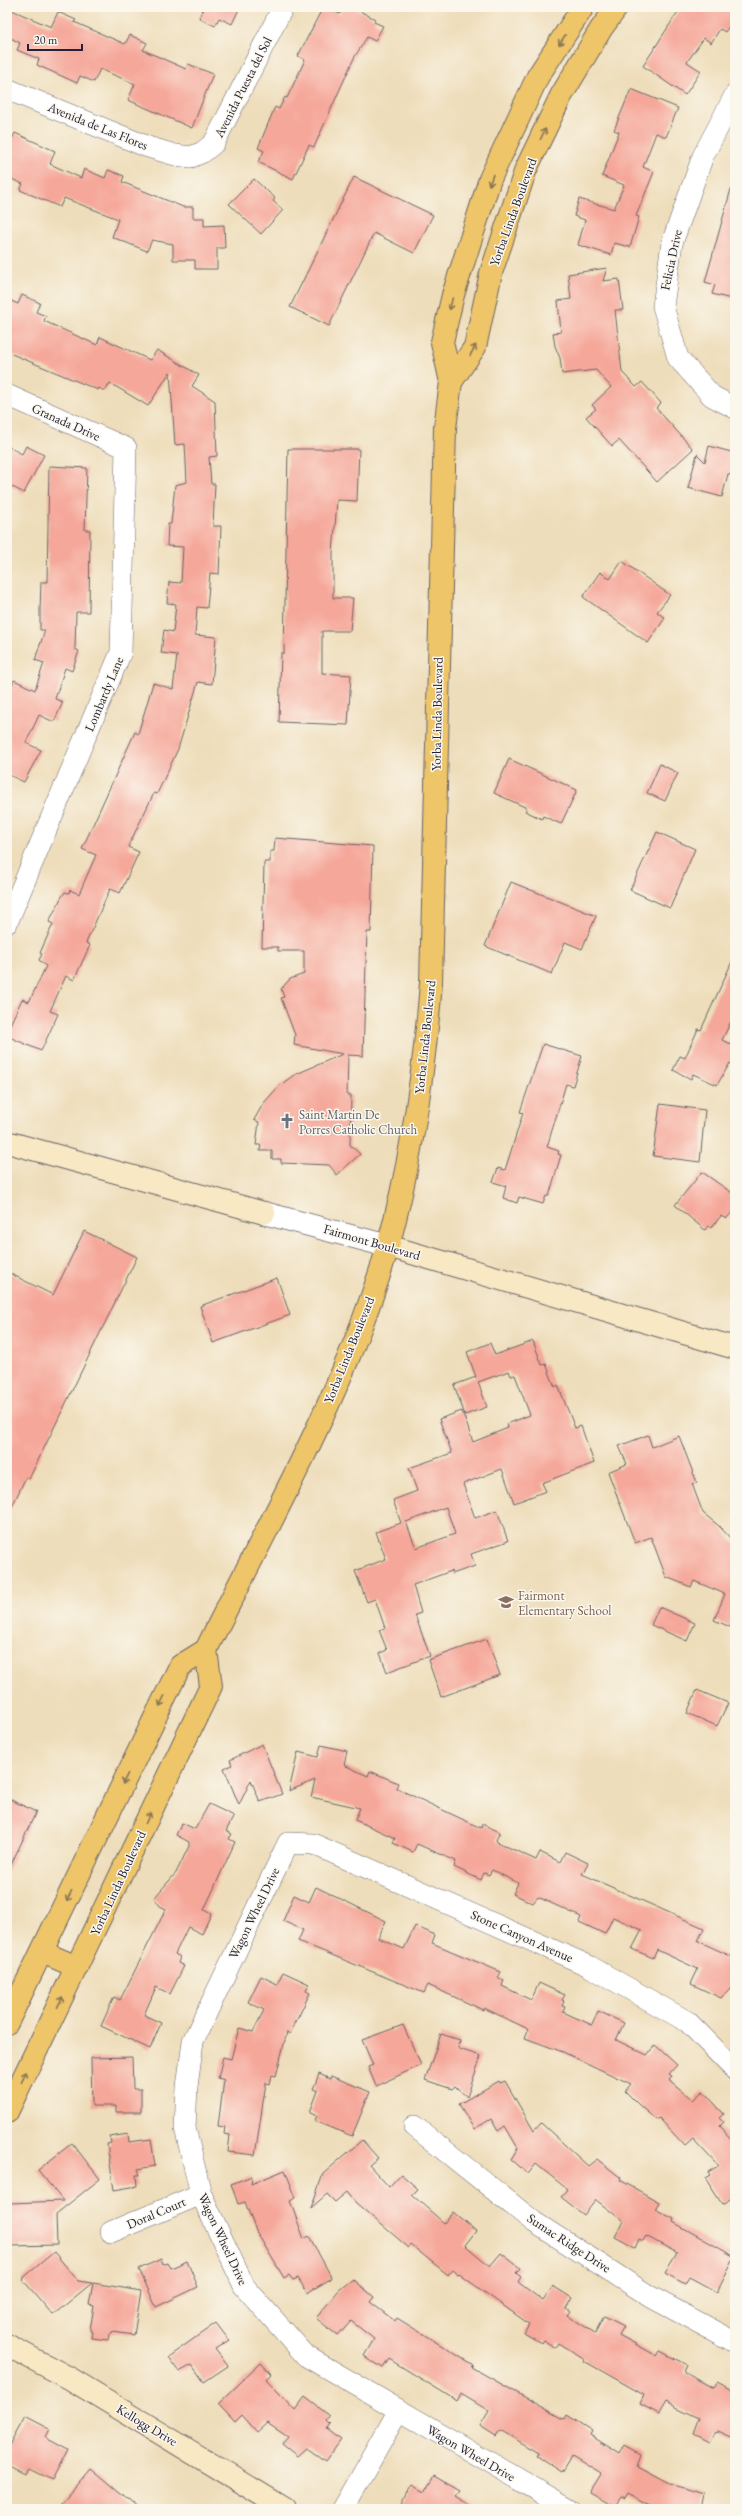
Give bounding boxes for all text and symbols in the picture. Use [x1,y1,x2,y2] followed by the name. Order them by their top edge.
[28,26,82,52] scale bar
[34,32,58,48] text: 20 m
[210,34,276,141] street label: Avenida Puesta del Sol
[558,34,566,45] one-way arrow
[44,98,151,154] street label: Avenida de Las Flores
[540,128,547,140] one-way arrow
[486,155,541,268] street label: Yorba Linda Boulevard
[486,174,494,186] one-way arrow
[656,228,686,292] street label: Felicia Drive
[447,297,455,310] one-way arrow
[469,344,477,356] one-way arrow
[29,399,103,445] street label: Granada Drive
[81,654,127,734] street label: Lombardy Lane
[428,656,447,771] street label: Yorba Linda Boulevard
[411,979,439,1095] street label: Yorba Linda Boulevard
[299,1106,418,1138] place label: Saint Martin De Porres Catholic Church
[278,1112,296,1130] church icon: Saint Martin De Porres Catholic Church
[322,1220,423,1264] street label: Fairmont Boulevard
[320,1294,378,1406] street label: Yorba Linda Boulevard
[518,1587,611,1619] place label: Fairmont Elementary School
[497,1593,515,1611] school or university icon: Fairmont Elementary School
[158,1695,166,1707] one-way arrow
[121,1773,128,1785] one-way arrow
[145,1813,152,1825] one-way arrow
[86,1827,150,1938] street label: Yorba Linda Boulevard
[225,1865,283,1961] street label: Wagon Wheel Drive
[65,1890,72,1902] one-way arrow
[468,1906,576,1966] street label: Stone Canyon Avenue
[57,1996,65,2008] one-way arrow
[21,2071,28,2083] one-way arrow
[194,2190,252,2288] street label: Wagon Wheel Drive
[124,2193,188,2233] street label: Doral Court
[524,2210,614,2276] street label: Sumac Ridge Drive
[113,2400,181,2450] street label: Kellogg Drive
[424,2421,518,2485] street label: Wagon Wheel Drive

